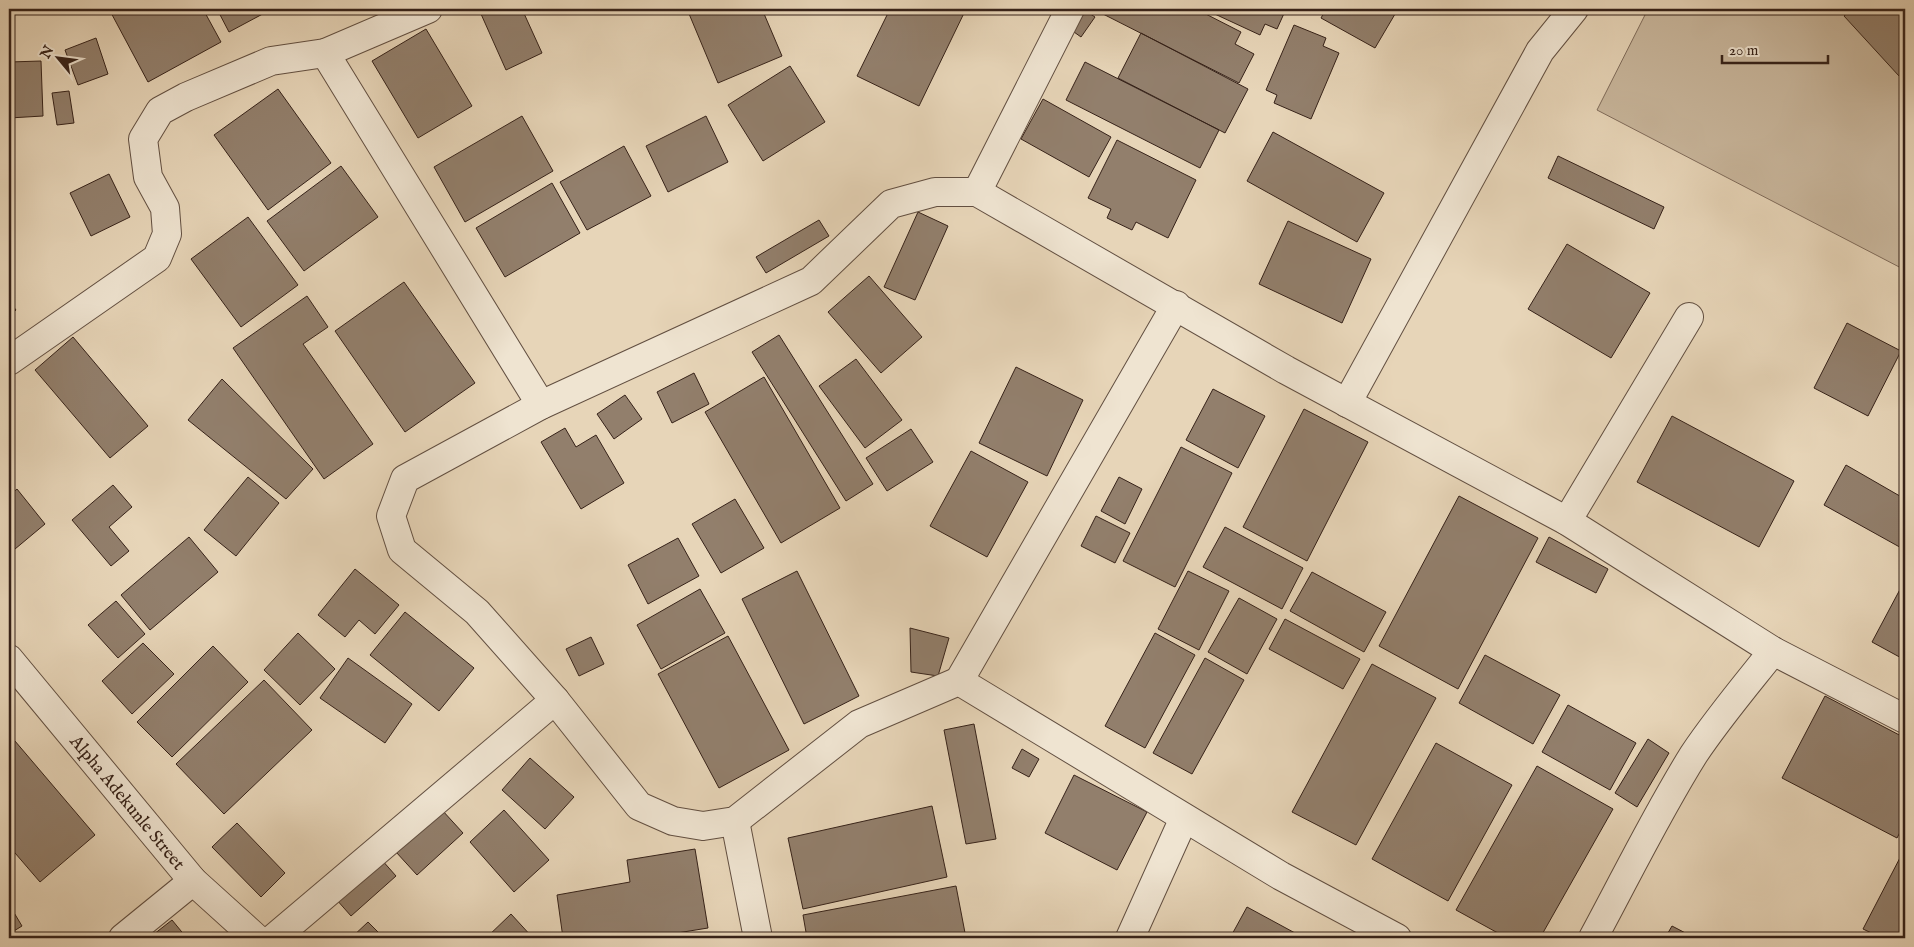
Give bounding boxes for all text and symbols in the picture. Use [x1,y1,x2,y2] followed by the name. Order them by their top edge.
[32,32,82,82] north arrow
[1722,32,1828,64] scale bar
[1729,41,1759,60] text: 20 m
[36,43,58,63] text: N
[63,730,189,875] street label: Alpha Adekunle Street

